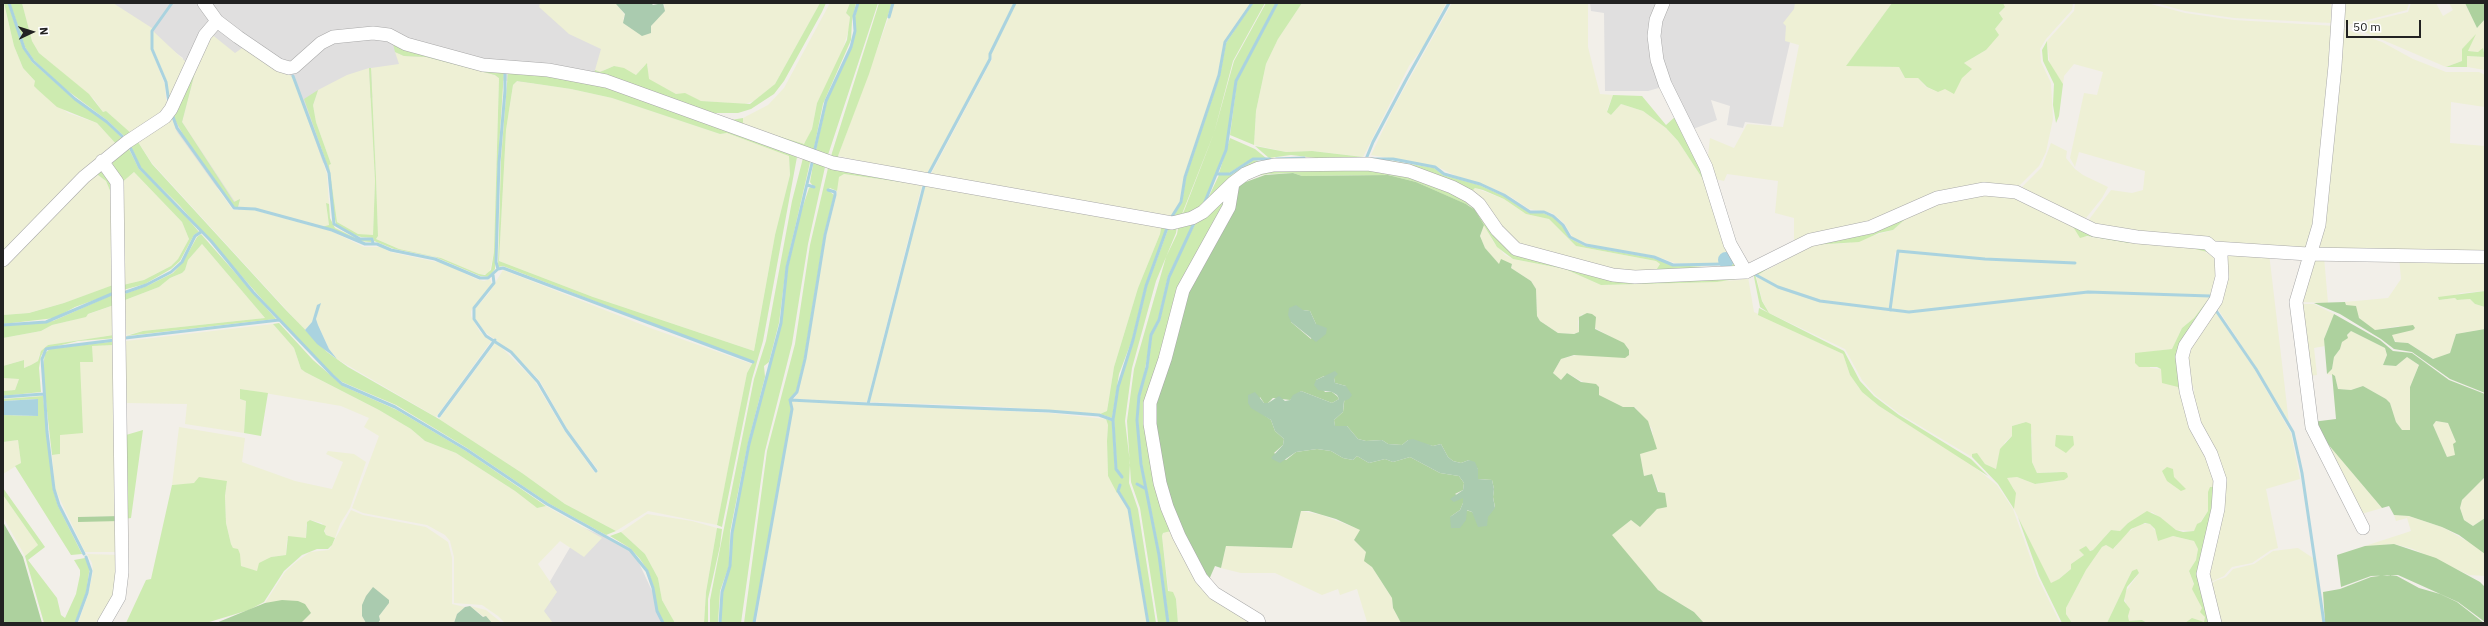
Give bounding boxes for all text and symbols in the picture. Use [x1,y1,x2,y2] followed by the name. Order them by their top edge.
[12,12,52,52] north arrow
[2348,12,2423,38] scale bar
[2353,19,2381,34] text: 50 m
[37,27,51,36] text: N

